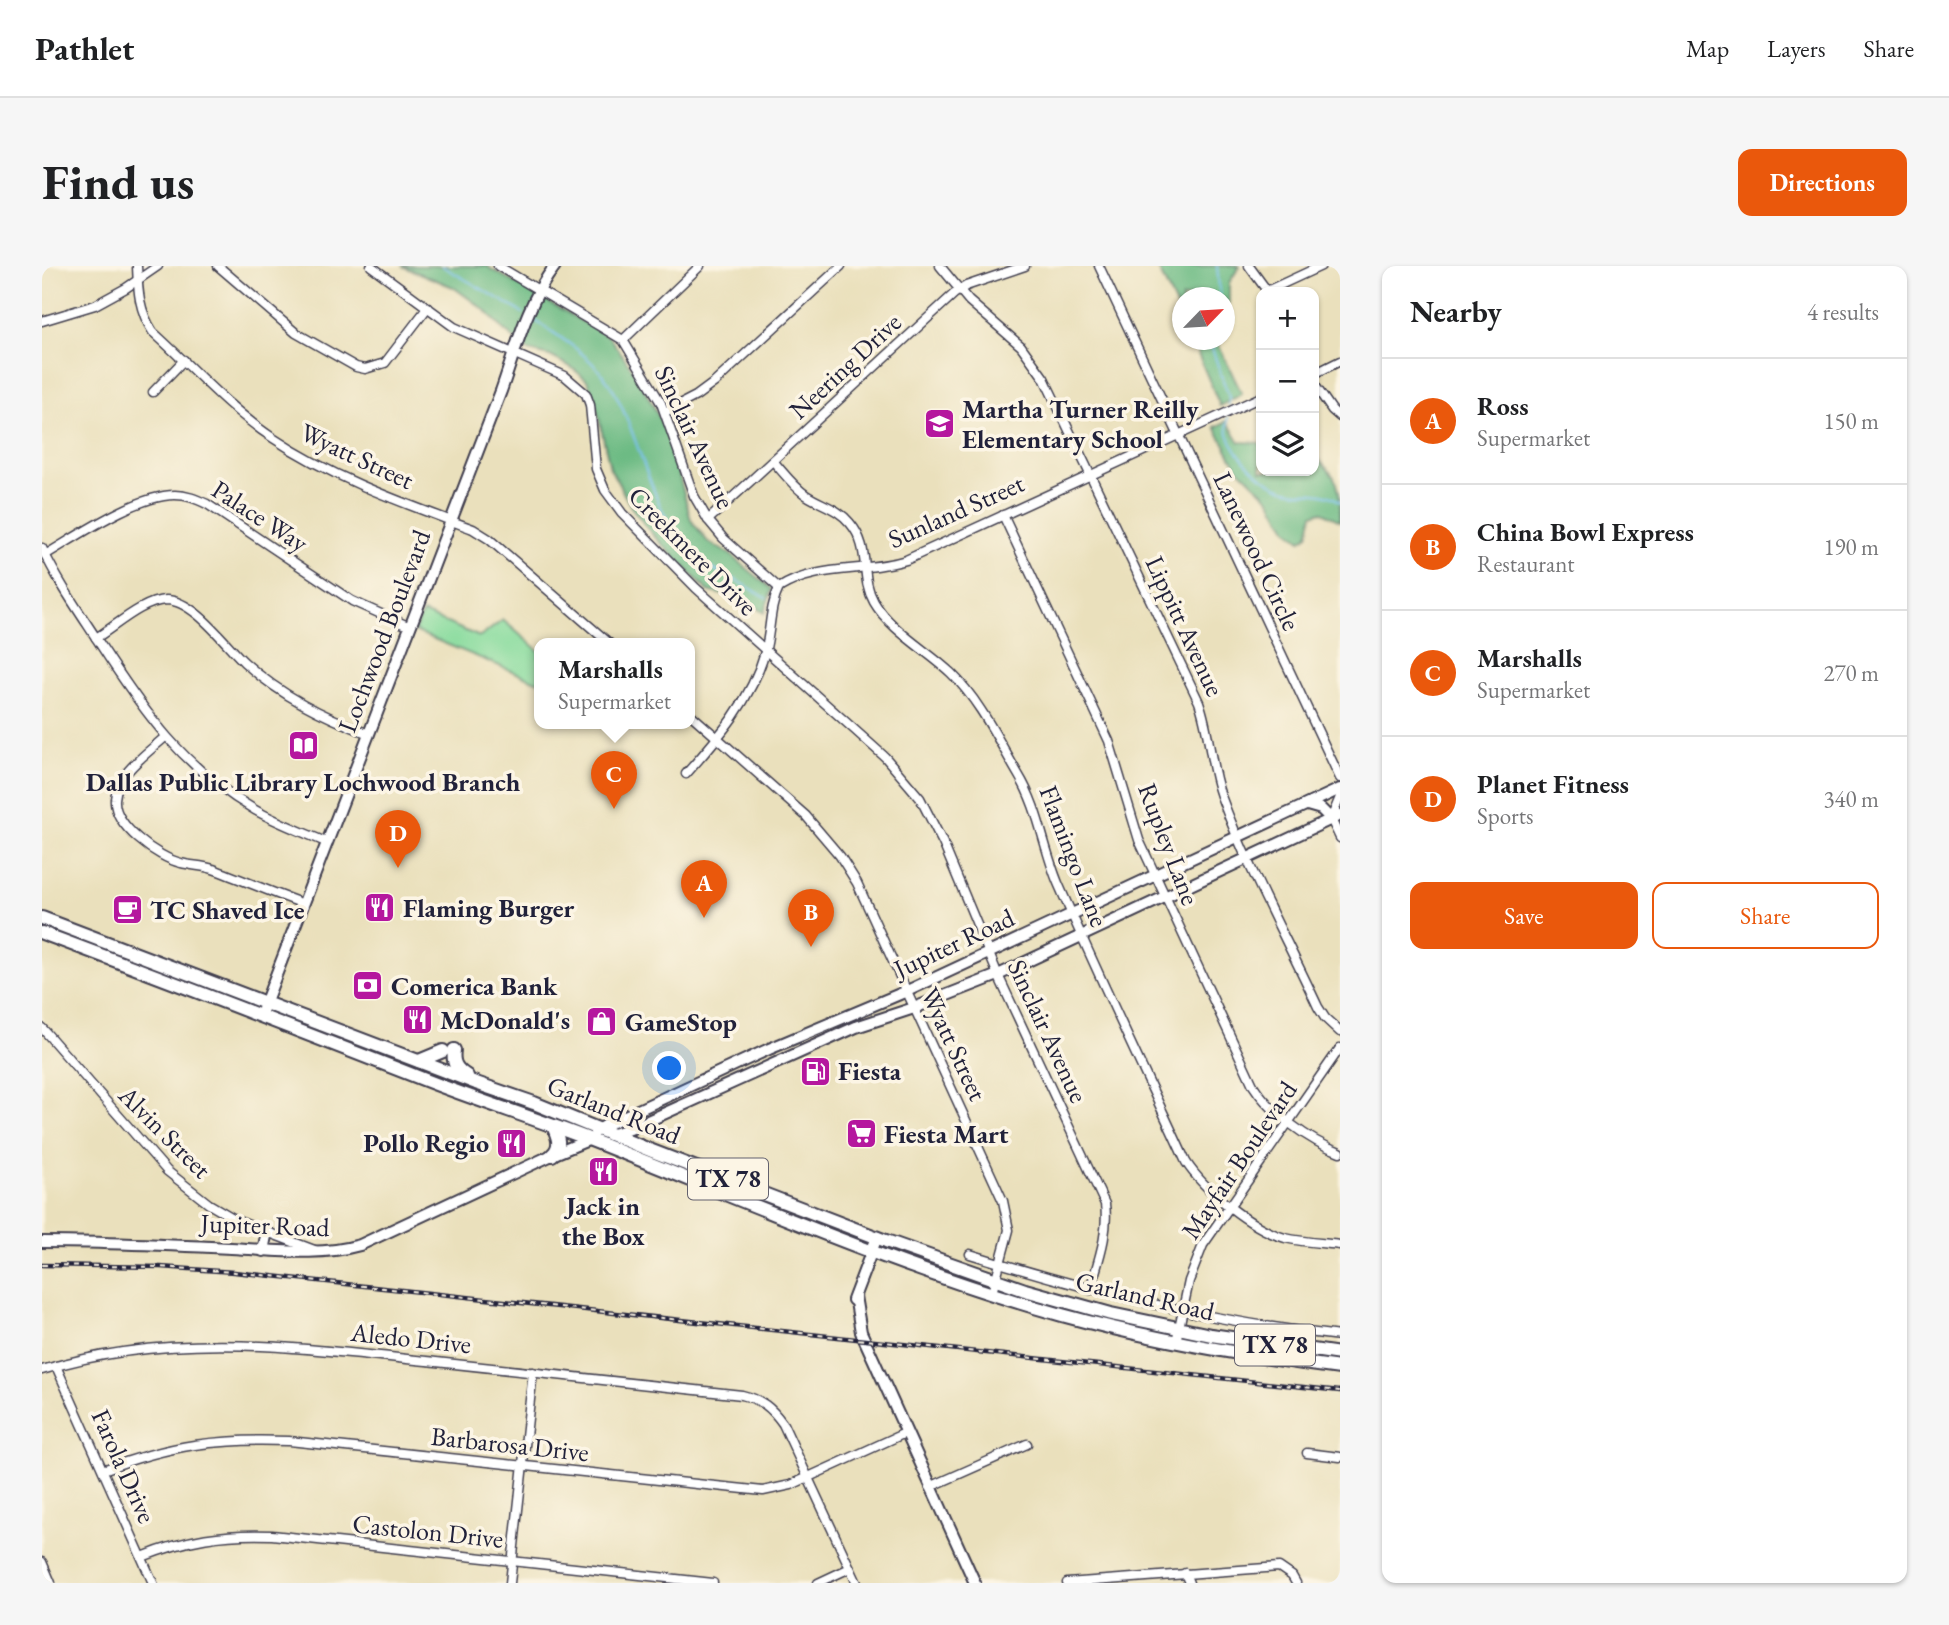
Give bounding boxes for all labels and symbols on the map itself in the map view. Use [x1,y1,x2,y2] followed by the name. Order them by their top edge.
[1172,287,1235,350] north arrow
[782,305,908,427] street label: Neering Drive
[647,360,743,514] street label: Sinclair Avenue
[962,392,1199,456] place label: Martha Turner Reilly Elementary School
[922,407,956,441] school or university icon: Martha Turner Reilly Elementary School
[295,415,419,497] street label: Wyatt Street
[883,466,1029,556] street label: Sunland Street
[1205,466,1309,636] street label: Lanewood Circle
[205,472,315,560] street label: Palace Way
[621,479,765,623] street label: Creekmere Drive
[330,524,439,737] street label: Lochwood Boulevard
[1138,550,1232,702] street label: Lippitt Avenue
[286,729,320,763] library icon: Dallas Public Library Lochwood Branch
[591,751,637,809] pin: C
[86,765,521,799] place label: Dallas Public Library Lochwood Branch
[1130,778,1208,910] street label: Rupley Lane
[1031,780,1117,932] street label: Flamingo Lane
[375,810,421,868] pin: D
[681,860,727,918] pin: A
[788,889,834,947] pin: B
[363,891,397,925] restaurant icon: Flaming Burger
[403,891,575,925] place label: Flaming Burger
[110,893,144,927] cafe icon: TC Shaved Ice
[150,893,305,927] place label: TC Shaved Ice
[887,900,1020,987] street label: Jupiter Road
[1000,954,1096,1108] street label: Sinclair Avenue
[351,969,385,1003] bank icon: Comerica Bank
[391,969,558,1003] place label: Comerica Bank
[913,982,995,1106] street label: Wyatt Street
[400,1003,434,1037] restaurant icon: McDonald's
[440,1003,570,1037] place label: McDonald's
[585,1005,619,1039] shop icon: GameStop
[625,1005,737,1039] place label: GameStop
[652,1051,686,1085] your location
[798,1054,832,1088] fuel station icon: Fiesta
[838,1054,902,1088] place label: Fiesta
[542,1068,687,1153] street label: Garland Road
[1173,1073,1305,1246] street label: Mayfair Boulevard
[111,1078,219,1186] street label: Alvin Street
[844,1117,878,1151] supermarket icon: Fiesta Mart
[884,1117,1009,1151] place label: Fiesta Mart
[363,1126,489,1160] place label: Pollo Regio
[495,1126,529,1160] restaurant icon: Pollo Regio
[586,1154,620,1188] restaurant icon: Jack in the Box
[688,1158,768,1199] road number: TX 78
[561,1189,645,1253] place label: Jack in the Box
[198,1206,331,1244] street label: Jupiter Road
[1072,1264,1218,1329] street label: Garland Road
[348,1315,473,1361] street label: Aledo Drive
[1235,1324,1315,1366] road number: TX 78
[84,1404,164,1528] street label: Farola Drive
[429,1419,591,1469] street label: Barbarosa Drive
[351,1506,505,1556] street label: Castolon Drive

